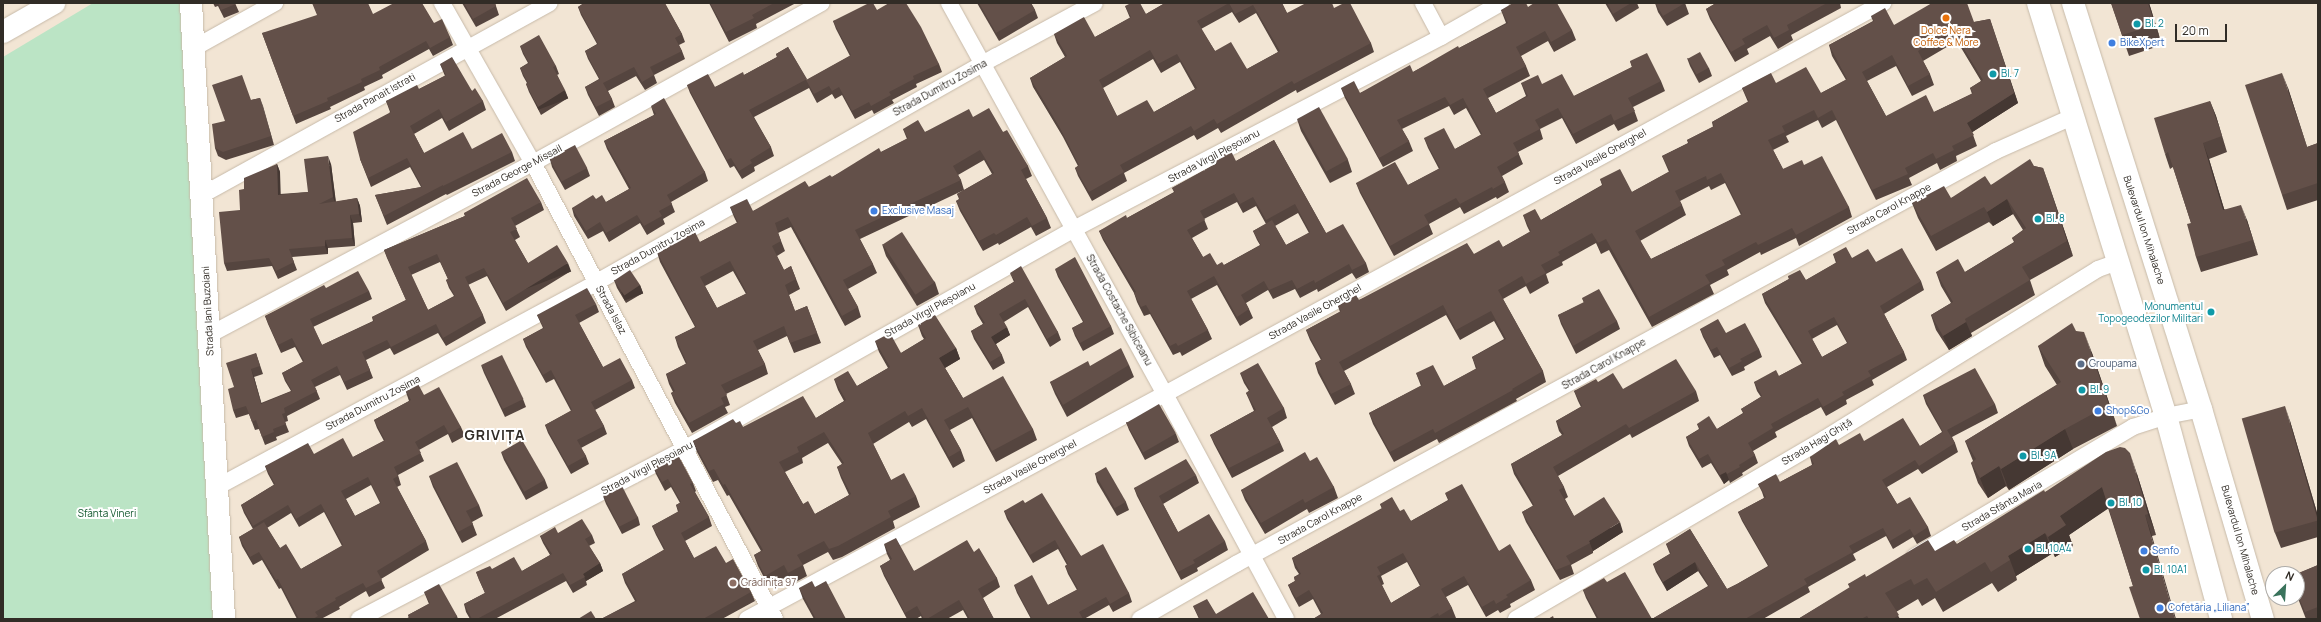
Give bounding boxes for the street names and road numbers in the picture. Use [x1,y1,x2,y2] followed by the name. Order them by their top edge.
[891,57,989,119] street label: Strada Dumitru Zosima
[332,71,418,125] street label: Strada Panait Istrati
[1166,127,1262,185] street label: Strada Virgil Pleșoianu
[1552,127,1648,187] street label: Strada Vasile Gherghel
[470,142,564,200] street label: Strada George Missail
[2121,174,2167,286] street label: Bulevardul Ion Mihalache
[1845,181,1933,237] street label: Strada Carol Knappe
[609,216,707,278] street label: Strada Dumitru Zosima
[1083,252,1155,368] street label: Strada Costache Sibiceanu
[200,266,216,356] street label: Strada Iani Buzoiani
[883,280,977,340] street label: Strada Virgil Pleșoianu
[1267,282,1363,342] street label: Strada Vasile Gherghel
[593,284,629,336] street label: Strada Islaz
[1560,336,1648,392] street label: Strada Carol Knappe
[324,373,422,433] street label: Strada Dumitru Zosima
[1780,416,1854,468] street label: Strada Hagi Ghiță
[981,437,1079,497] street label: Strada Vasile Gherghel
[599,439,695,497] street label: Strada Virgil Pleșoianu
[1960,478,2044,534] street label: Strada Sfânta Maria
[2219,484,2261,596] street label: Bulevardul Ion Mihalache
[1276,491,1364,547] street label: Strada Carol Knappe

